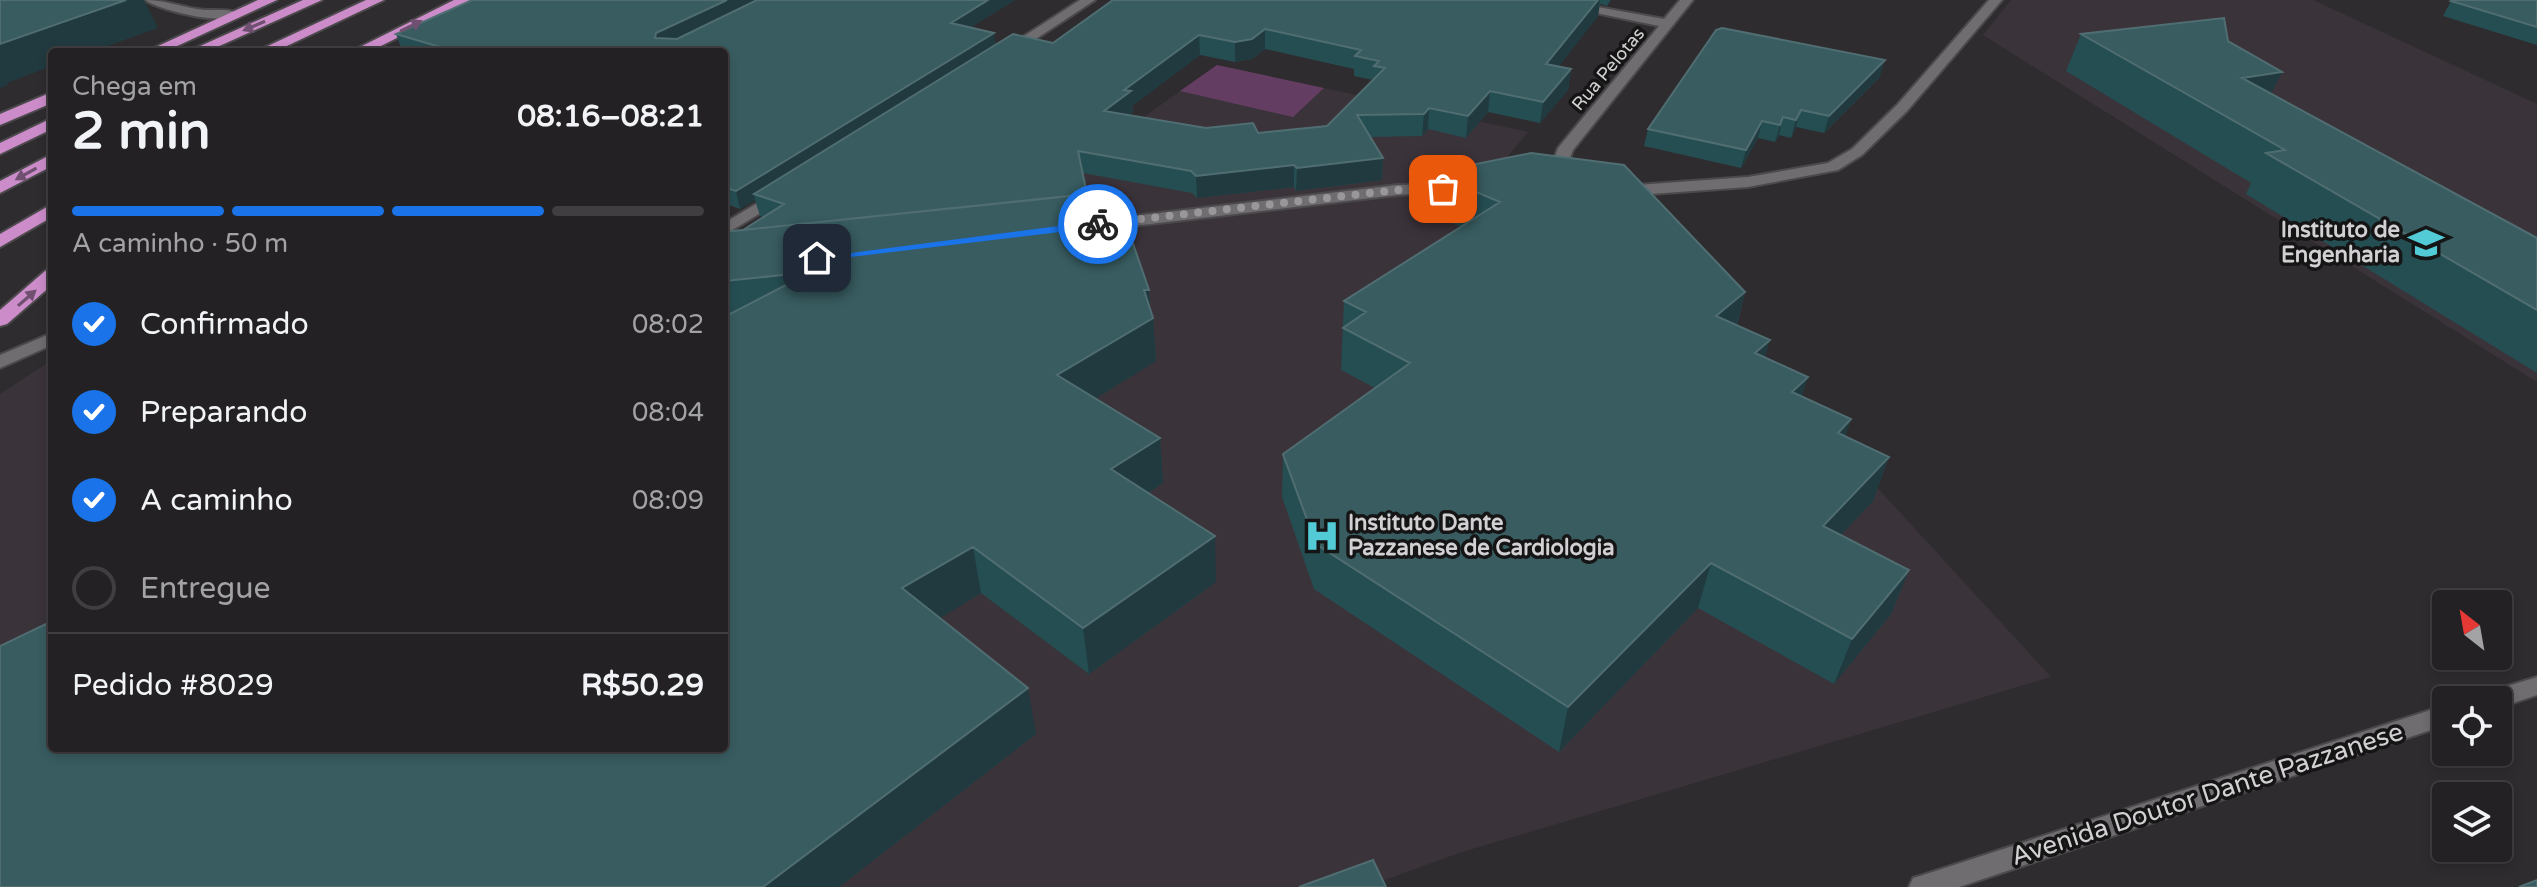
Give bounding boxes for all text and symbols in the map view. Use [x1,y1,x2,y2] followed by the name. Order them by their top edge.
[243,19,266,32] one-way arrow
[400,19,423,33] one-way arrow
[1567,23,1649,115] street label: Rua Pelotas
[72,71,197,102] text: Chega em
[517,98,704,135] text: 08:16–08:21
[72,100,211,163] text: 2 min
[1409,155,1477,223] pin
[15,166,37,180] one-way arrow
[1421,167,1465,211] icon: bag
[1058,184,1138,264] courier
[1076,202,1120,246] icon: bike
[2281,217,2400,268] place label: Instituto de Engenharia
[783,224,851,292] pin
[2407,224,2445,262] school or university icon: Instituto de Engenharia
[72,228,288,259] text: A caminho · 50 m
[795,236,839,280] icon: home
[17,290,36,308] one-way arrow
[72,302,116,346] icon: check
[140,306,309,343] text: Confirmado
[632,309,704,340] text: 08:02
[72,390,116,434] icon: check
[140,394,308,431] text: Preparando
[632,397,704,428] text: 08:04
[72,478,116,522] icon: check
[140,482,293,519] text: A caminho
[632,485,704,516] text: 08:09
[1348,510,1615,561] place label: Instituto Dante Pazzanese de Cardiologia
[1303,517,1341,555] hospital icon: Instituto Dante Pazzanese de Cardiologia
[140,570,271,607] text: Entregue
[2432,590,2512,670] north arrow
[2432,590,2512,862] map controls
[72,667,274,704] text: Pedido #8029
[581,667,704,704] text: R$50.29
[2432,686,2512,766] button: locate
[2007,716,2407,872] street label: Avenida Doutor Dante Pazzanese
[2432,782,2512,862] button: layers

